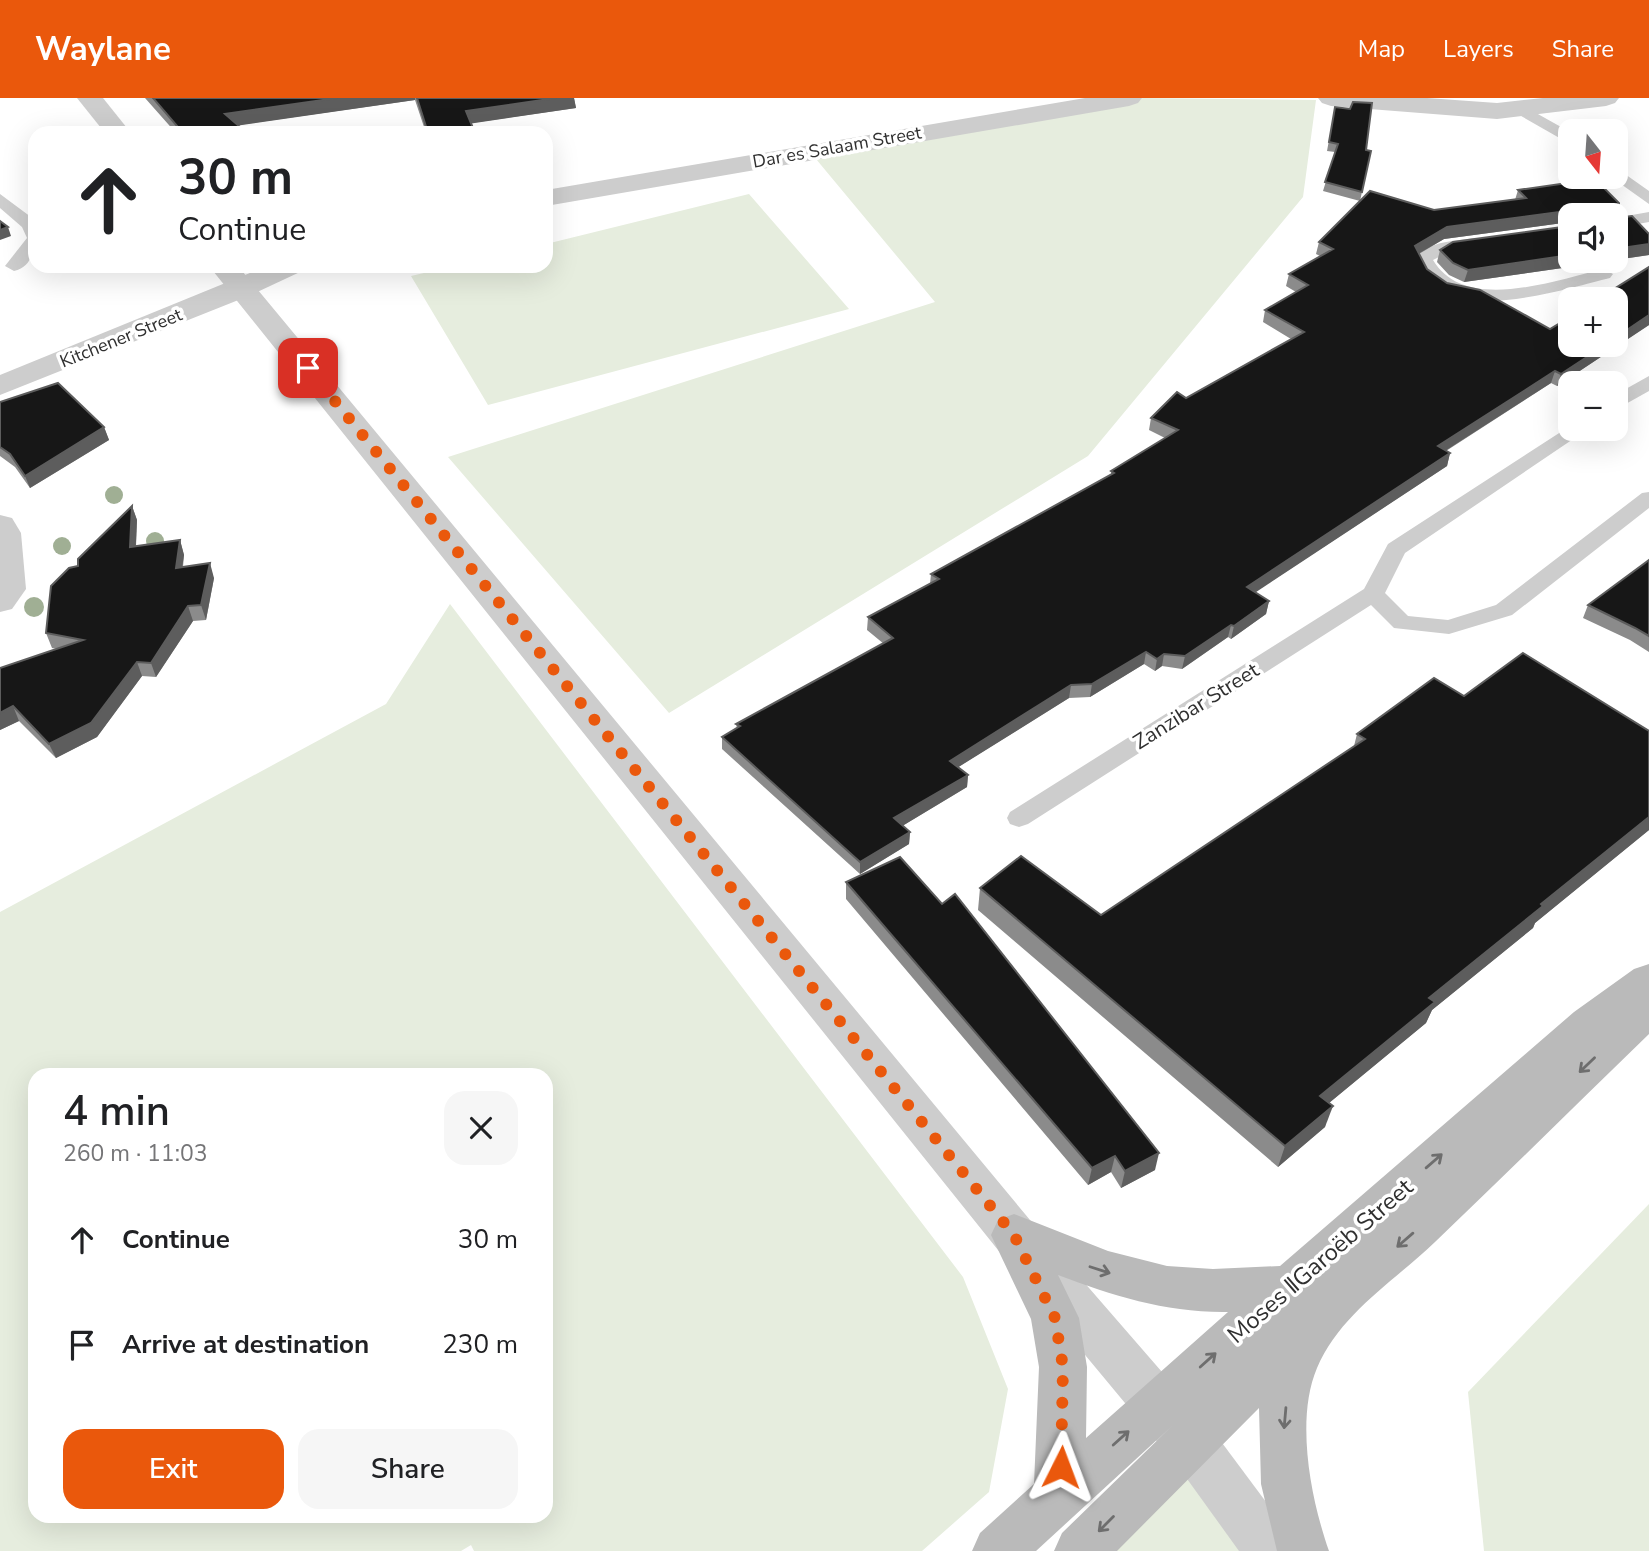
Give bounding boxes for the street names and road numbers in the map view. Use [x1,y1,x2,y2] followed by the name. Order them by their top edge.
[751,120,924,174] street label: Dar es Salaam Street
[56,302,186,373] street label: Kitchener Street
[1128,656,1265,756] street label: Zanzibar Street
[1220,1171,1420,1351] street label: Moses ǁGaroëb Street

